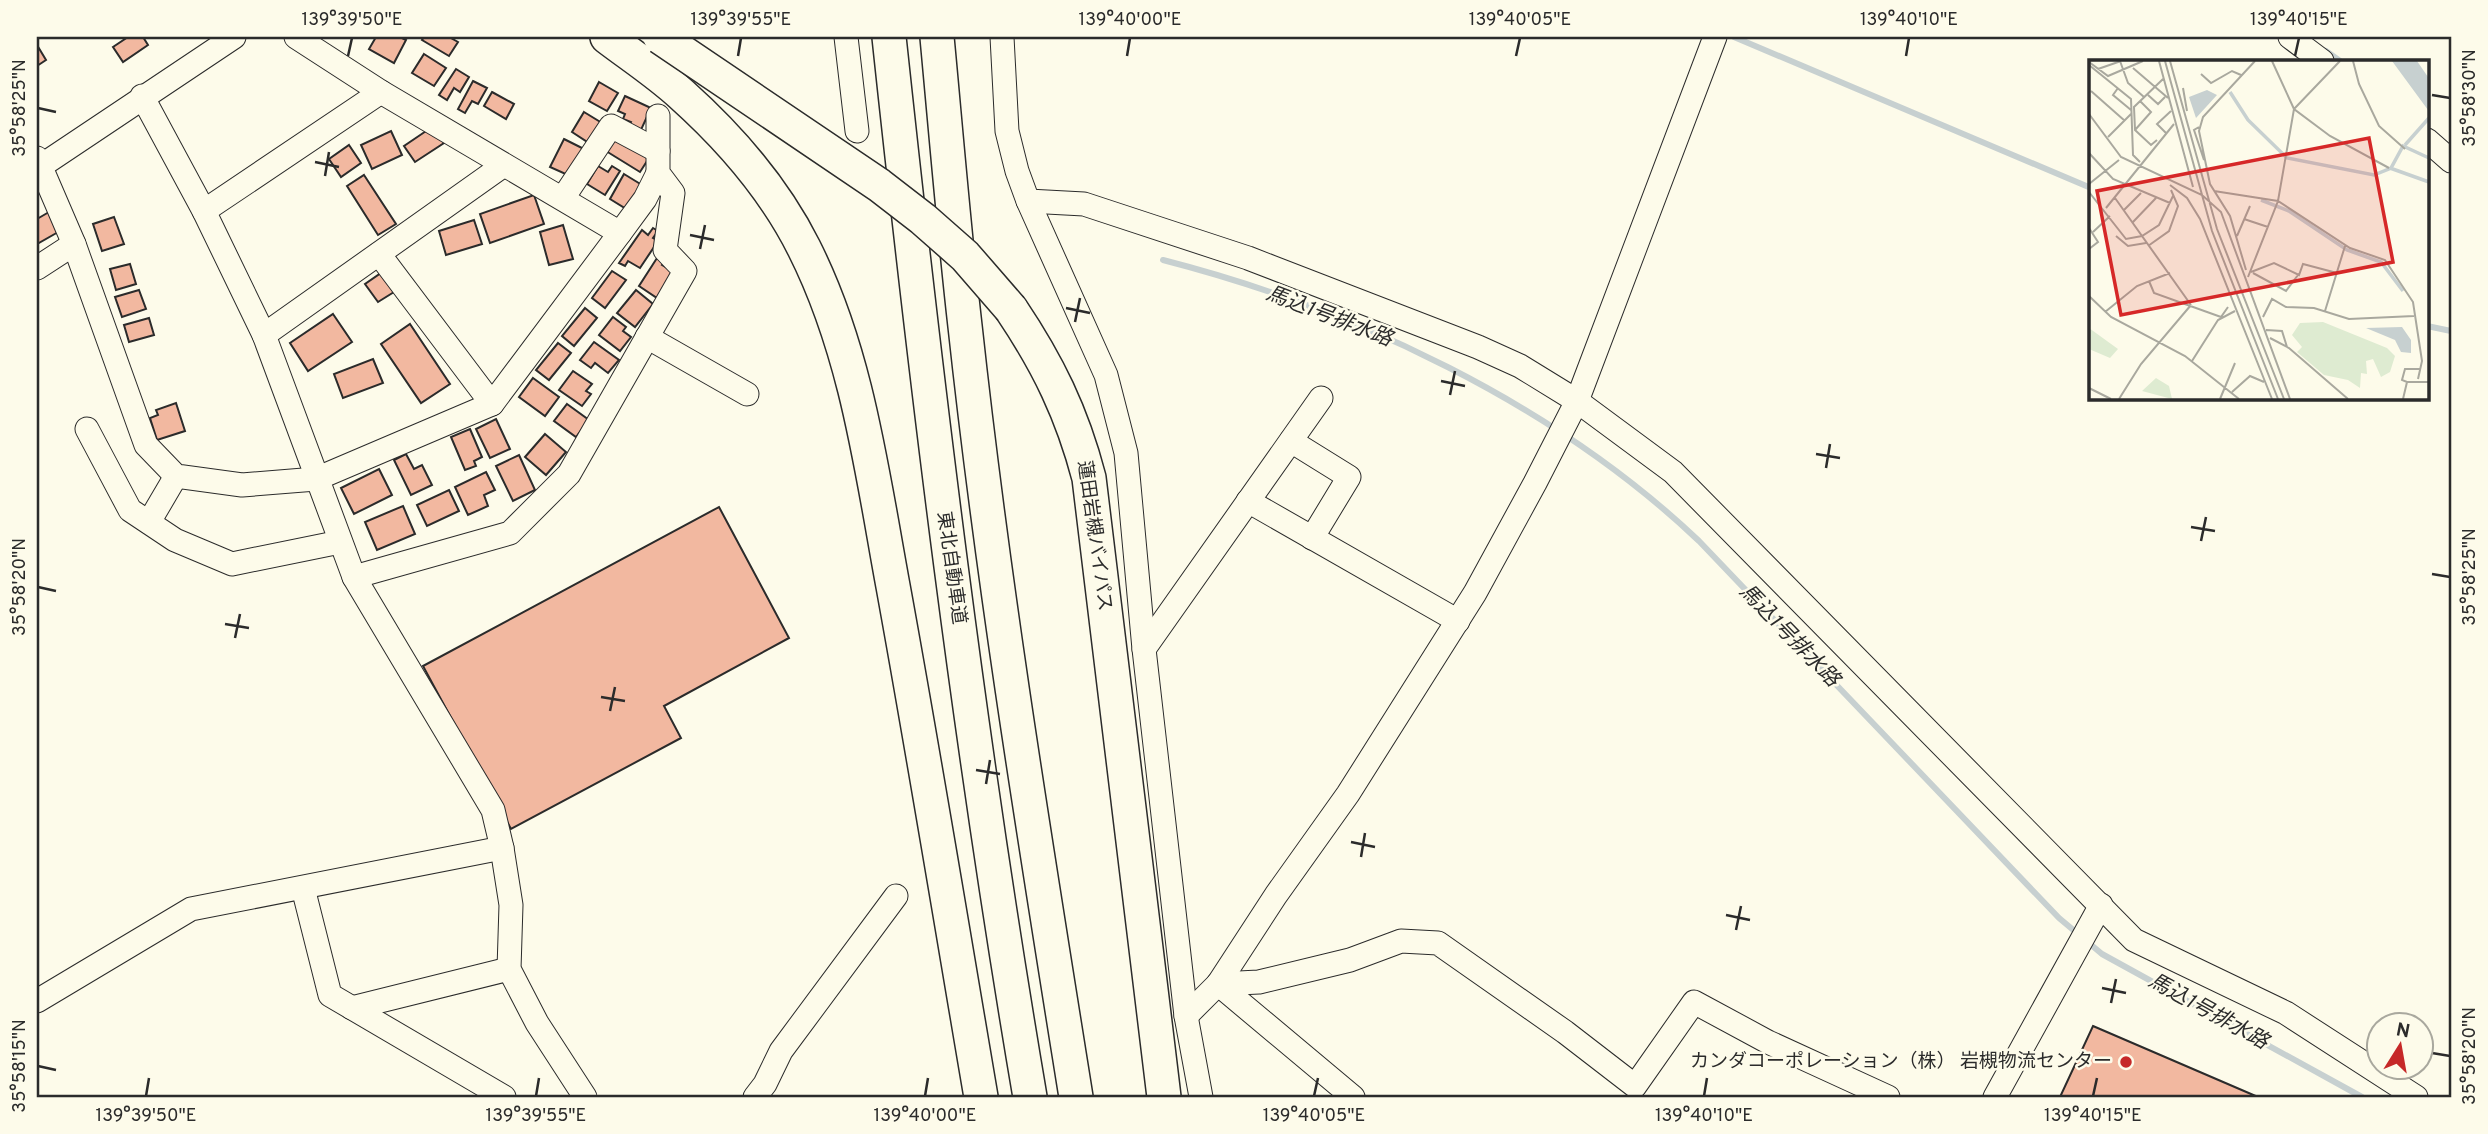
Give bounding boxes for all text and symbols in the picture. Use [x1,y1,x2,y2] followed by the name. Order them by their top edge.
[301,9,403,32] text: 139°39'50"E
[691,9,791,32] text: 139°39'55"E
[1079,9,1181,32] text: 139°40'00"E
[1469,9,1571,32] text: 139°40'05"E
[1860,9,1958,32] text: 139°40'10"E
[2250,9,2348,32] text: 139°40'15"E
[2459,49,2482,147] text: 35°58'30"N
[9,59,32,157] text: 35°58'25"N
[2089,60,2428,399] inset map
[1262,281,1398,354] water label: 馬込1号排水路
[1072,459,1116,613] street label: 蓮田岩槻バイパス
[931,510,971,626] street label: 東北自動車道
[2459,528,2482,626] text: 35°58'25"N
[9,538,32,636] text: 35°58'20"N
[1733,579,1846,695] water label: 馬込1号排水路
[2143,968,2274,1057] water label: 馬込1号排水路
[2459,1007,2482,1105] text: 35°58'20"N
[2366,1012,2436,1082] north arrow
[2394,1018,2412,1044] text: N
[9,1019,32,1113] text: 35°58'15"N
[1690,1050,2112,1074] place label: カンダコーポレーション（株） 岩槻物流センター
[2118,1054,2134,1070] marker: カンダコーポレーション（株） 岩槻物流センター
[95,1105,197,1128] text: 139°39'50"E
[486,1105,586,1128] text: 139°39'55"E
[874,1105,976,1128] text: 139°40'00"E
[1263,1105,1365,1128] text: 139°40'05"E
[1655,1105,1753,1128] text: 139°40'10"E
[2044,1105,2142,1128] text: 139°40'15"E

